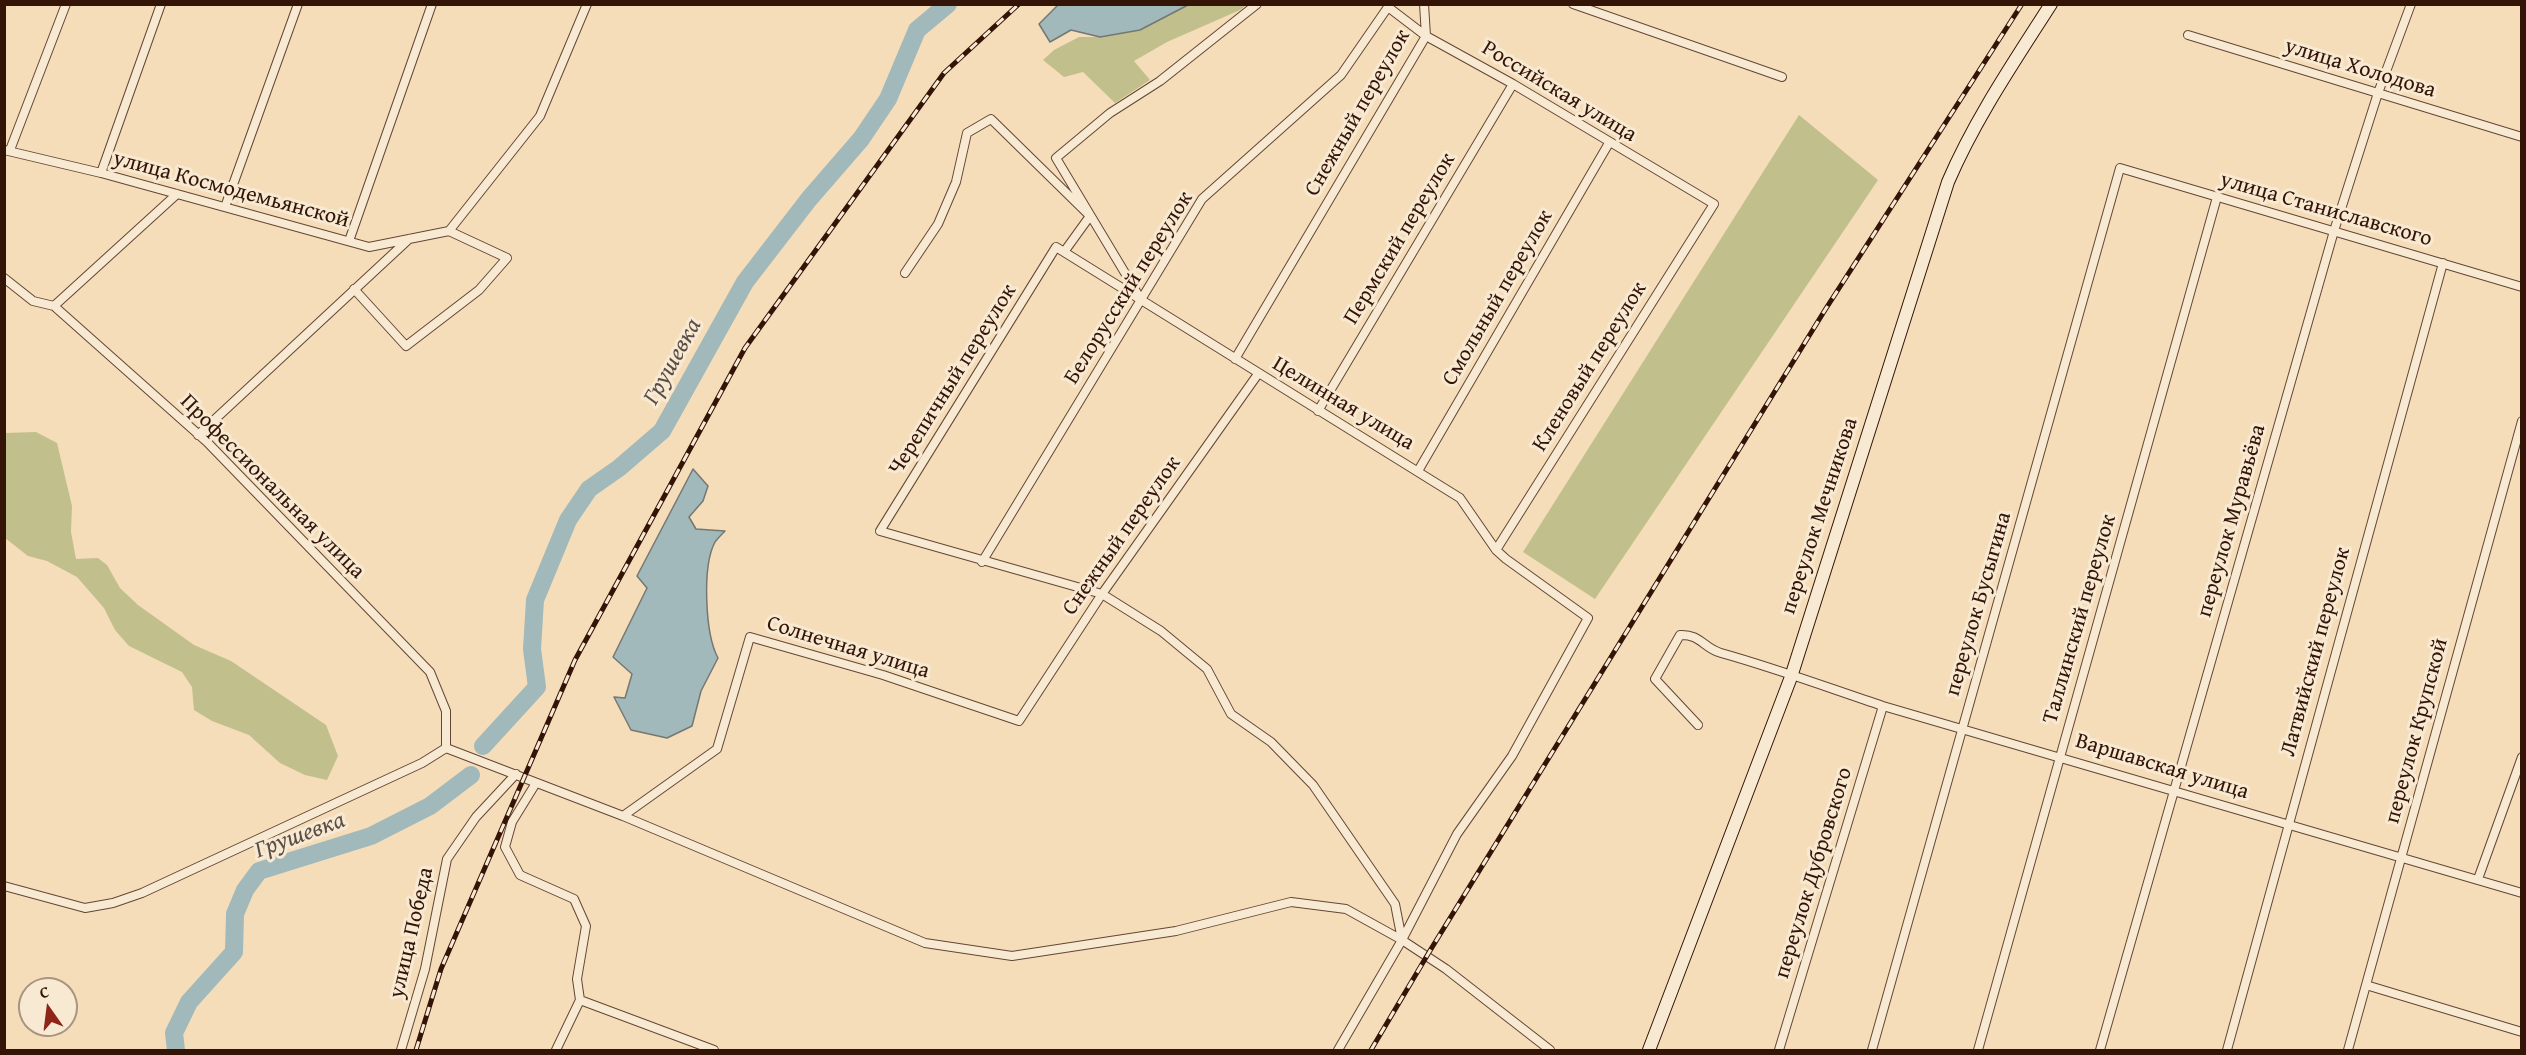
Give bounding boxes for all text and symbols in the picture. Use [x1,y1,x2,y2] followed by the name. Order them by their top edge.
[1300,25,1416,201] street label: Снежный переулок
[2281,33,2439,105] street label: улица Холодова
[1477,35,1641,149] street label: Российская улица
[110,146,352,234] street label: улица Космодемьянской
[1338,148,1462,330] street label: Пермский переулок
[2217,167,2435,253] street label: улица Станиславского
[1059,187,1199,389] street label: Белорусский переулок
[1437,205,1559,391] street label: Смольный переулок
[1527,277,1653,457] street label: Кленовый переулок
[883,280,1023,480] street label: Черепичный переулок
[638,314,708,410] water label: Грушевка
[1267,351,1419,457] street label: Целинная улица
[174,389,370,585] street label: Профессиональная улица
[1776,414,1864,618] street label: переулок Мечникова
[2192,422,2272,620] street label: переулок Муравьёва
[1057,451,1187,621] street label: Снежный переулок
[1940,509,2018,699] street label: переулок Бусыгина
[2038,511,2122,727] street label: Таллинский переулок
[2275,545,2357,759] street label: Латвийский переулок
[763,611,933,685] street label: Солнечная улица
[2380,636,2454,826] street label: переулок Крупской
[2072,728,2252,806] street label: Варшавская улица
[1769,764,1859,982] street label: переулок Дубровского
[251,806,349,866] water label: Грушевка
[384,865,440,1001] street label: улица Победа
[18,977,78,1037] north arrow
[37,979,51,1004] text: С

